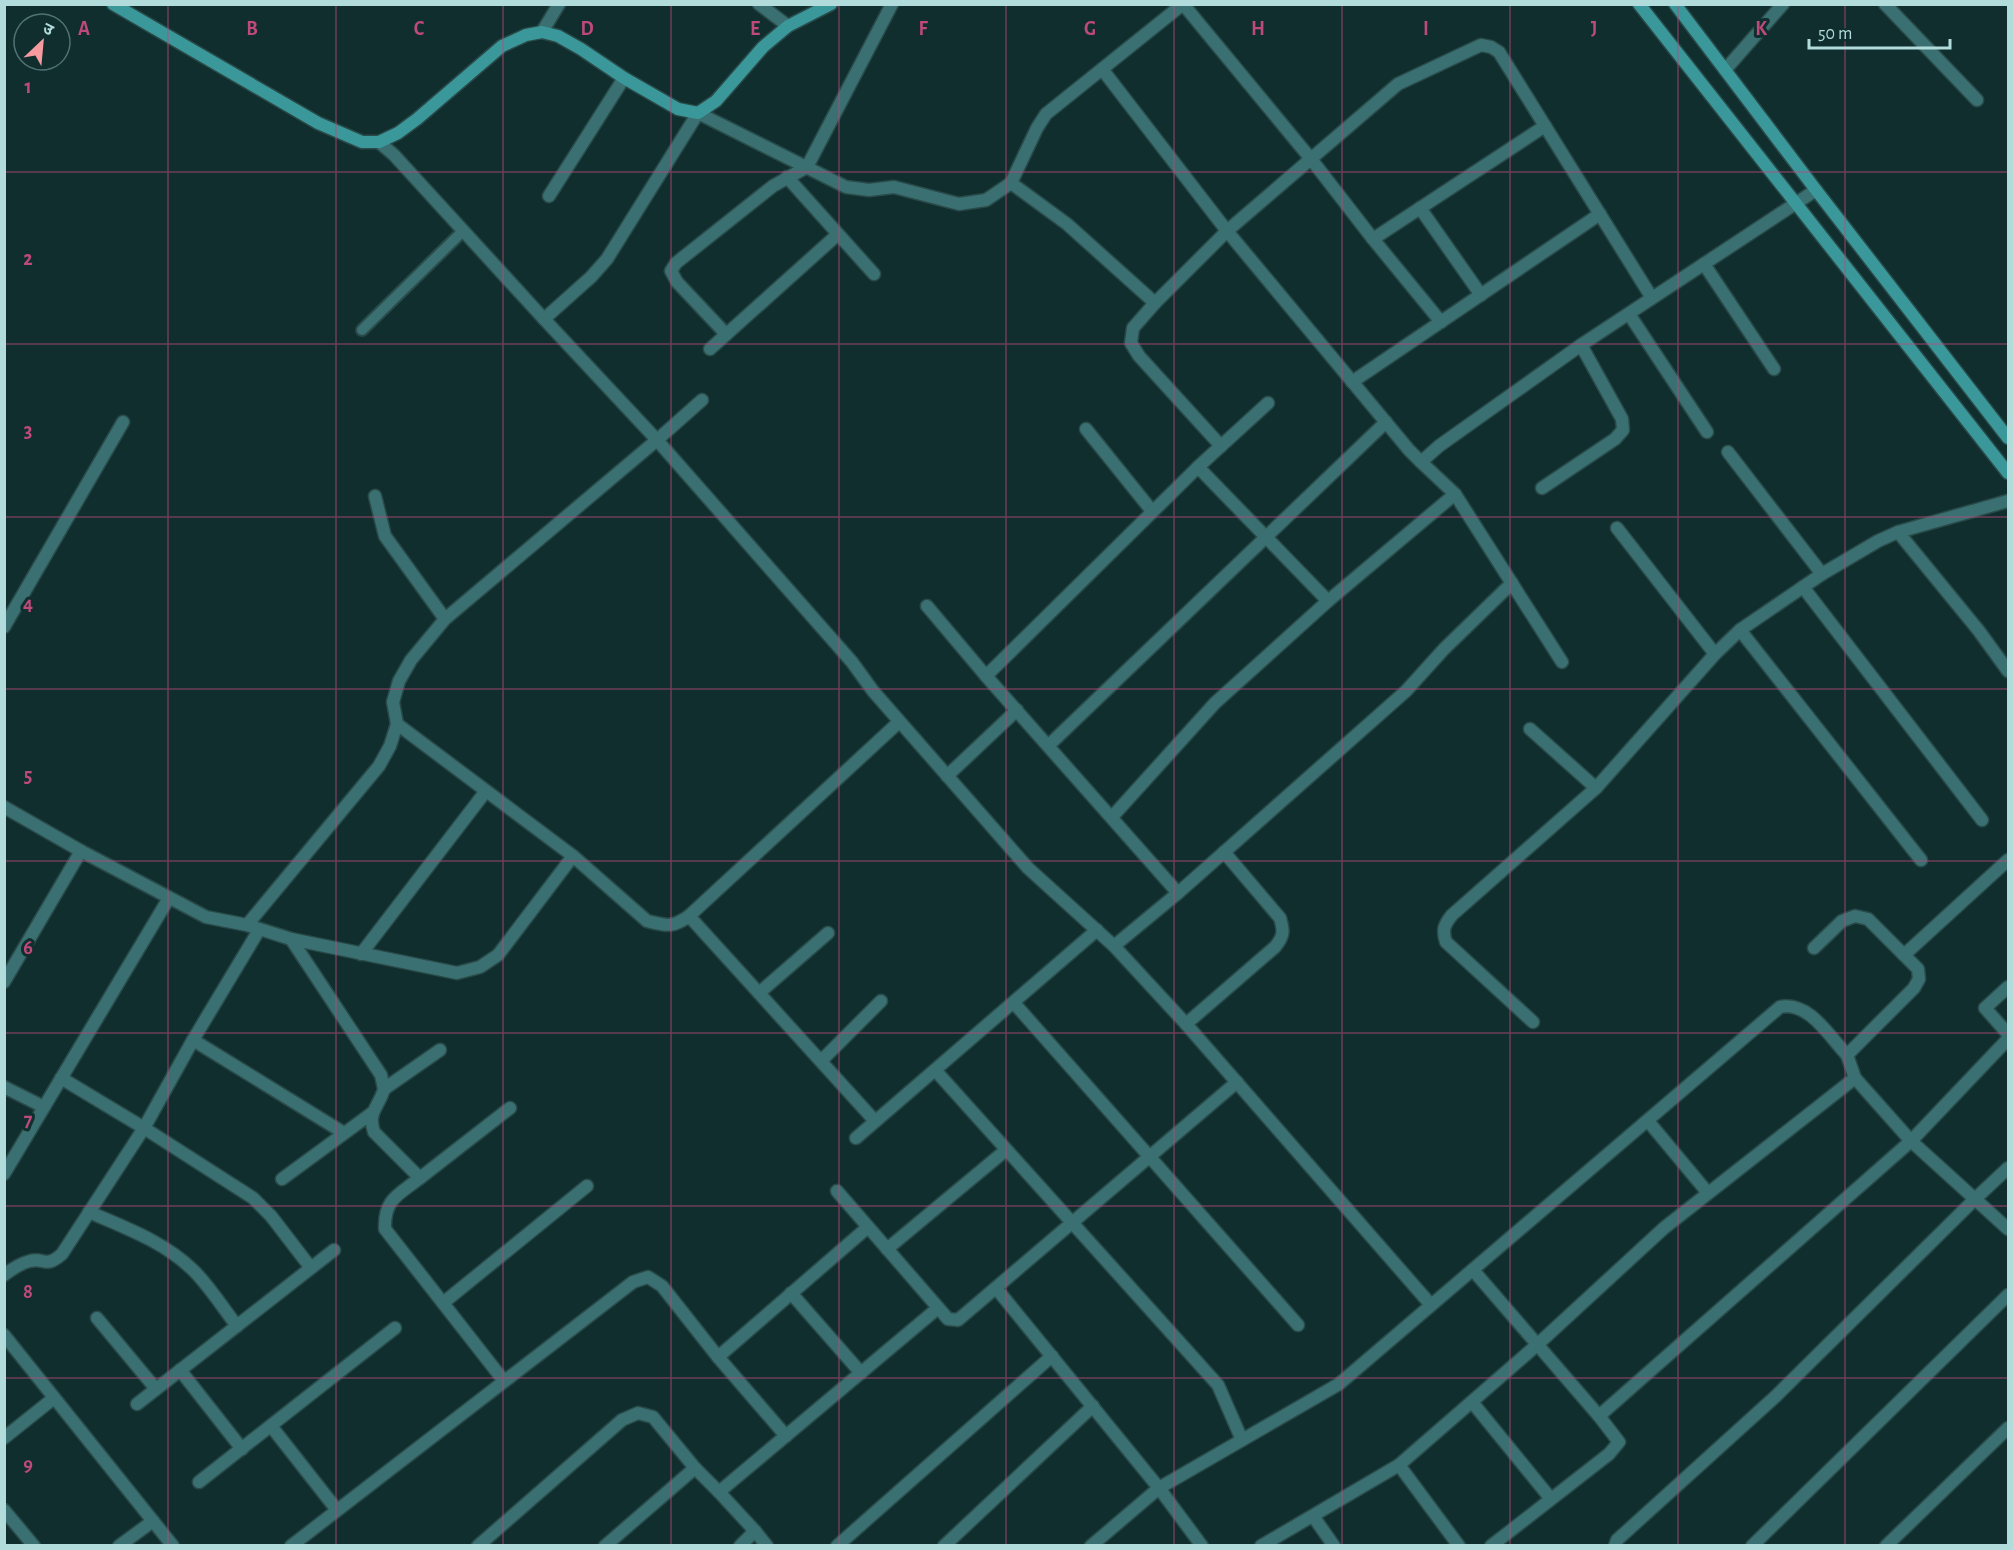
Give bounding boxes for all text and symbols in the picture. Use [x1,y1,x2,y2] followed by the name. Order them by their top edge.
[12,12,72,72] north arrow
[1809,12,1950,50] scale bar
[78,19,90,39] text: A
[246,19,258,39] text: B
[414,19,425,39] text: C
[580,19,594,39] text: D
[750,19,760,39] text: E
[918,19,928,39] text: F
[1084,19,1096,39] text: G
[1251,19,1265,39] text: H
[1423,19,1429,39] text: I
[1591,19,1597,39] text: J
[1755,19,1767,39] text: K
[40,20,56,39] text: उ
[1818,25,1852,43] text: 50 m
[24,77,32,97] text: 1
[23,249,33,269] text: 2
[24,421,32,441] text: 3
[23,594,33,614] text: 4
[24,766,32,786] text: 5
[23,938,33,958] text: 6
[24,1110,33,1130] text: 7
[23,1282,33,1302] text: 8
[23,1455,33,1475] text: 9

